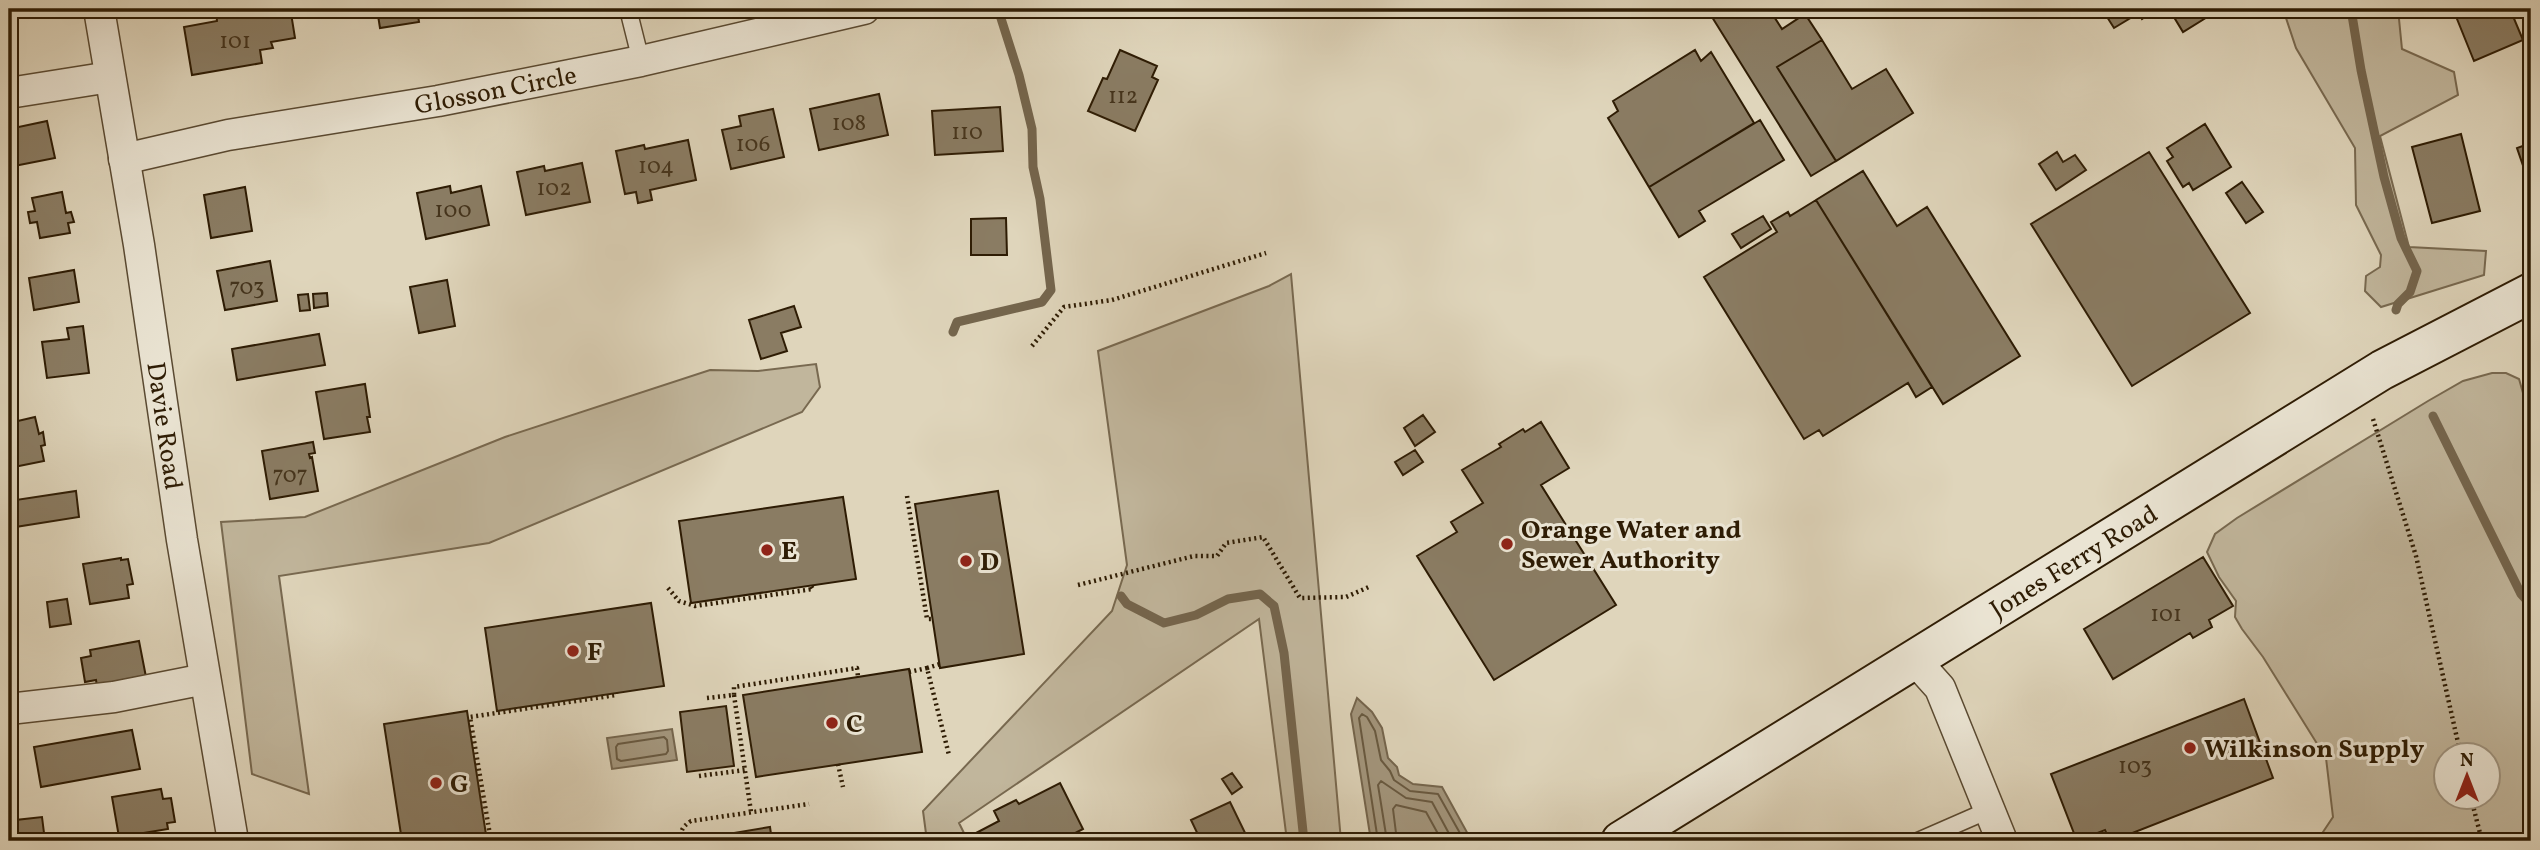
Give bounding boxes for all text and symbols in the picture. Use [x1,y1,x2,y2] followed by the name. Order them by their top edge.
[219,26,251,58] house number: 101
[412,58,580,125] street label: Glosson Circle
[1108,81,1138,113] house number: 112
[832,108,866,140] house number: 108
[951,117,983,149] house number: 110
[736,129,770,161] house number: 106
[638,151,674,183] house number: 104
[536,173,572,205] house number: 102
[434,195,472,227] house number: 100
[229,272,265,304] house number: 703
[136,360,190,492] street label: Davie Road
[272,460,308,492] house number: 707
[1984,497,2165,628] street label: Jones Ferry Road
[1521,513,1741,579] place label: Orange Water and Sewer Authority
[781,534,797,570] place label: E
[1499,536,1515,552] marker: Orange Water and Sewer Authority
[759,542,775,558] marker: E
[980,545,999,581] place label: D
[958,553,974,569] marker: D
[2150,599,2182,631] house number: 101
[587,635,602,671] place label: F
[565,643,581,659] marker: F
[846,707,863,743] place label: C
[824,715,840,731] marker: C
[2204,732,2425,768] place label: Wilkinson Supply
[2182,740,2198,756] marker: Wilkinson Supply
[2432,742,2502,812] north arrow
[2460,748,2474,774] text: N
[2118,751,2152,783] house number: 103
[450,767,469,803] place label: G
[428,775,444,791] marker: G

